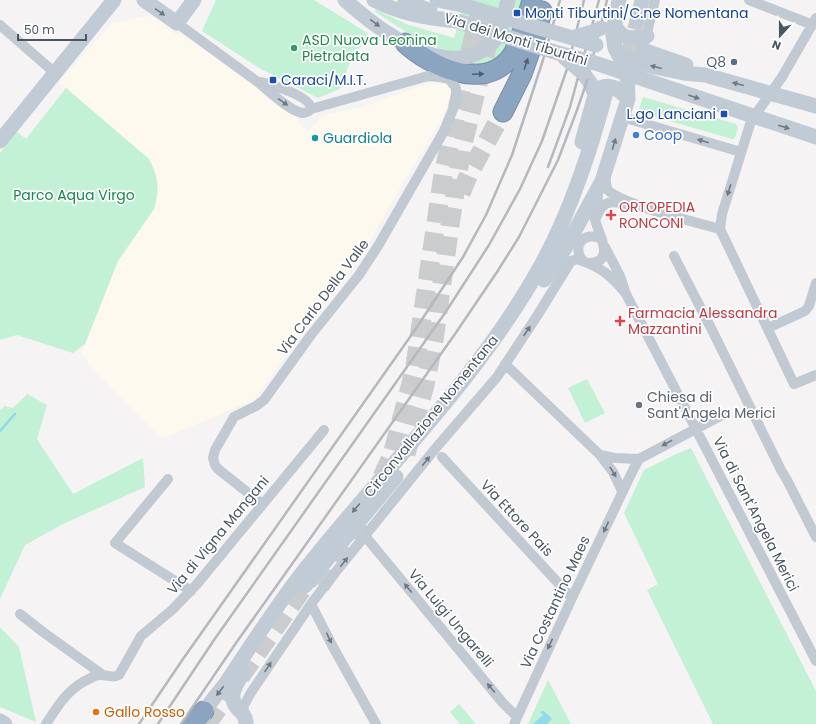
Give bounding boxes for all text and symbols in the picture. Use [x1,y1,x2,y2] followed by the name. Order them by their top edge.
[525,3,749,23] place label: Monti Tiburtini/C.ne Nomentana
[155,8,166,16] one-way arrow
[442,8,590,70] street label: Via dei Monti Tiburtini
[512,8,522,18] marker: Monti Tiburtini/C.ne Nomentana
[18,16,86,42] scale bar
[760,16,800,56] north arrow
[369,19,380,27] one-way arrow
[24,21,55,38] text: 50 m
[302,30,437,66] place label: ASD Nuova Leonina Pietralata
[770,36,783,54] text: N
[289,43,299,53] marker: ASD Nuova Leonina Pietralata
[706,52,726,72] place label: Q8
[729,57,739,67] marker: Q8
[523,58,529,70] one-way arrow
[650,64,663,70] one-way arrow
[281,70,367,90] place label: Caraci/M.I.T.
[472,71,485,77] one-way arrow
[268,75,278,85] marker: Caraci/M.I.T.
[732,81,744,87] one-way arrow
[688,94,700,100] one-way arrow
[277,98,288,106] one-way arrow
[627,104,716,124] place label: L.go Lanciani
[719,109,729,119] marker: L.go Lanciani
[779,124,791,130] one-way arrow
[644,125,682,145] place label: Coop
[323,128,392,148] place label: Guardiola
[631,130,641,140] marker: Coop
[310,133,320,143] marker: Guardiola
[611,137,617,149] one-way arrow
[697,138,709,144] one-way arrow
[726,184,732,196] one-way arrow
[13,185,135,205] park label: Parco Aqua Virgo
[619,197,695,233] place label: ORTOPEDIA RONCONI
[606,210,616,220] marker: ORTOPEDIA RONCONI
[273,234,374,359] street label: Via Carlo Della Valle
[628,303,778,339] place label: Farmacia Alessandra Mazzantini
[615,316,625,326] marker: Farmacia Alessandra Mazzantini
[523,326,531,337] one-way arrow
[359,331,503,501] street label: Circonvallazione Nomentana
[647,387,776,423] place label: Chiesa di Sant'Angela Merici
[634,400,644,410] marker: Chiesa di Sant'Angela Merici
[708,433,804,595] street label: Via di Sant'Angela Merici
[662,440,673,447] one-way arrow
[421,455,430,466] one-way arrow
[609,466,616,478] one-way arrow
[162,471,274,599] street label: Via di Vigna Mangani
[476,475,558,561] street label: Via Ettore Pais
[351,503,361,513] one-way arrow
[603,521,609,532] one-way arrow
[515,532,595,672] street label: Via Costantino Maes
[339,556,348,567] one-way arrow
[404,565,498,671] street label: Via Luigi Ungarelli
[404,583,413,593] one-way arrow
[326,633,332,644] one-way arrow
[547,639,553,650] one-way arrow
[264,662,272,673] one-way arrow
[487,683,496,693] one-way arrow
[216,685,224,696] one-way arrow
[104,702,185,722] place label: Gallo Rosso
[91,707,101,717] marker: Gallo Rosso

